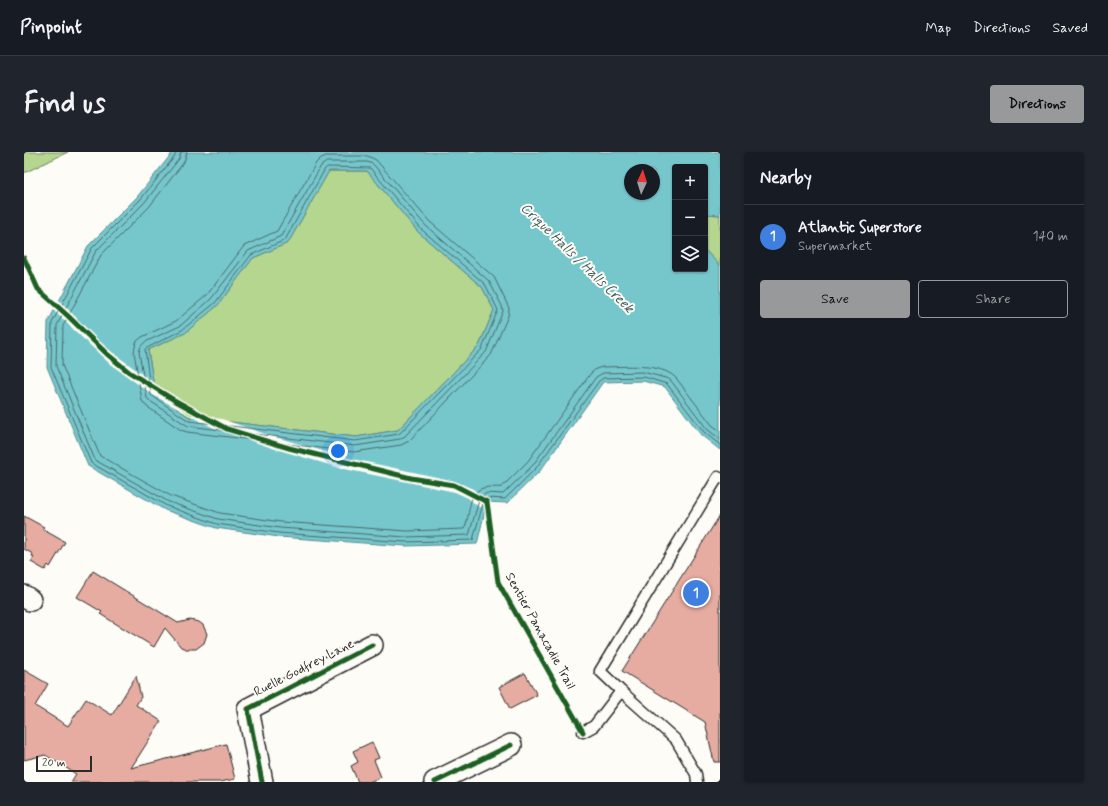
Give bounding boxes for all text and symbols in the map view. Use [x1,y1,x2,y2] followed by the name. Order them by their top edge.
[20,15,82,40] text: Pinpoint
[925,19,951,37] text: Map
[973,19,1031,37] text: Directions
[1053,19,1088,37] text: Saved
[990,85,1084,123] button: Directions
[24,86,105,123] text: Find us
[624,164,660,200] north arrow
[672,164,708,272] map controls
[672,164,708,200] button: +
[760,167,812,189] text: Nearby
[516,199,638,318] water label: Crique Halls / Halls Creek
[672,200,708,236] button: −
[798,218,922,238] text: Atlantic Superstore
[770,228,776,245] text: 1
[1033,228,1068,245] text: 140 m
[672,236,708,272] button: layers
[798,238,872,255] text: Supermarket
[760,280,910,318] button: Save
[918,280,1068,318] button: Share
[328,441,348,461] your location
[501,570,579,693] street label: Sentier Panacadie Trail
[683,578,709,608] pin: 1
[251,635,357,701] street label: Ruelle Godfrey Lane
[36,754,92,773] scale bar
[42,756,65,770] text: 20 m

